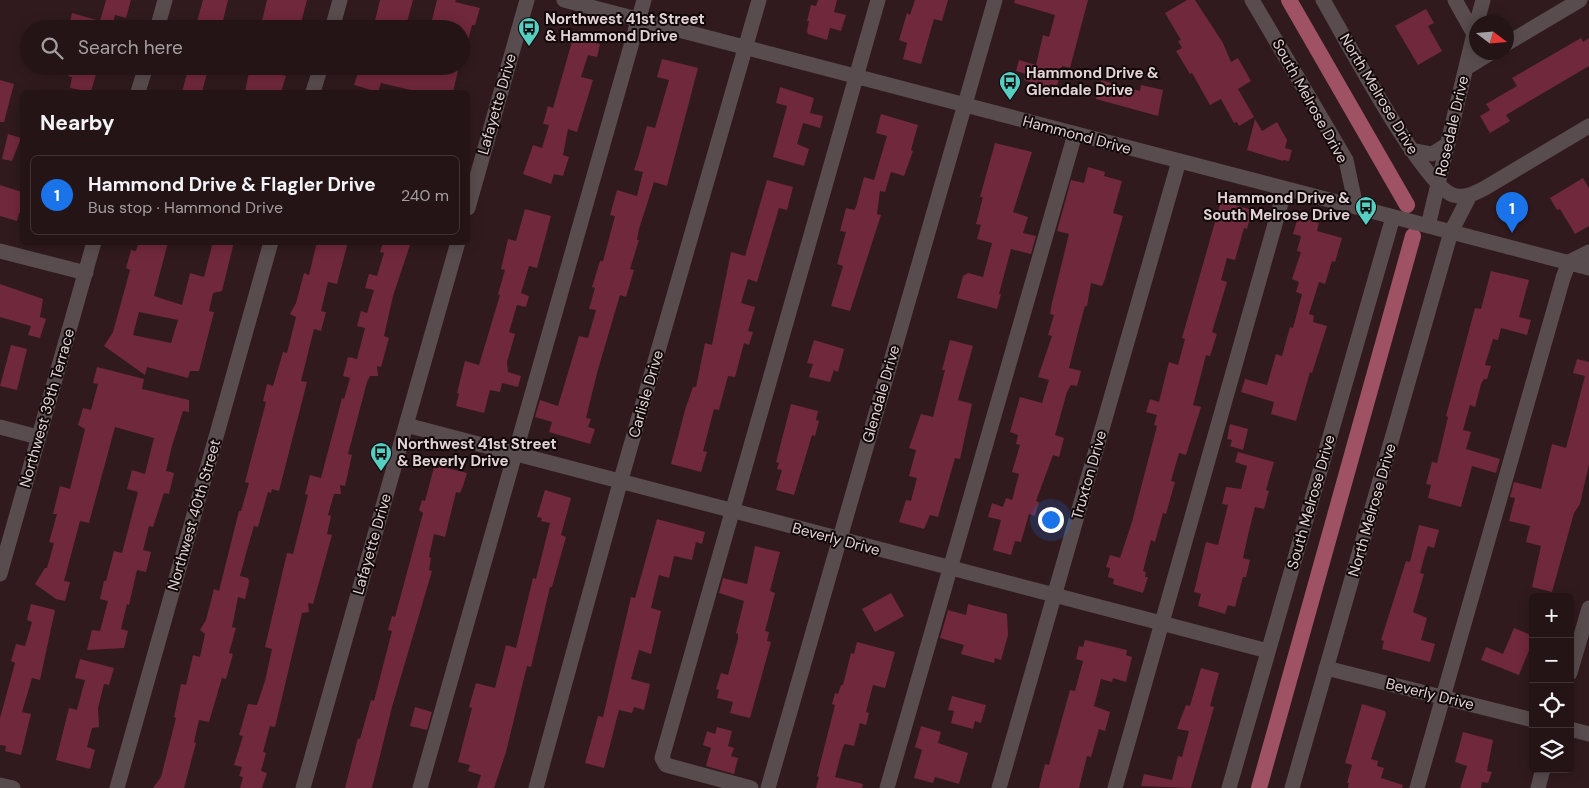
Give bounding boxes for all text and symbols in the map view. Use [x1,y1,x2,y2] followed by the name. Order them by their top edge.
[545,9,705,46] place label: Northwest 41st Street & Hammond Drive
[1469,15,1514,60] north arrow
[517,16,541,47] bus stop icon: Northwest 41st Street & Hammond Drive
[20,20,470,75] search box
[1335,30,1423,158] street label: North Melrose Drive
[38,34,66,62] icon: search
[78,35,183,60] text: Search here
[1268,35,1352,167] street label: South Melrose Drive
[473,51,521,157] street label: Lafayette Drive
[1026,63,1159,100] place label: Hammond Drive & Glendale Drive
[998,70,1022,101] bus stop icon: Hammond Drive & Glendale Drive
[1431,74,1473,178] street label: Rosedale Drive
[40,109,114,137] text: Nearby
[1021,111,1133,159] street label: Hammond Drive
[88,172,376,197] text: Hammond Drive & Flagler Drive
[54,185,60,206] text: 1
[401,185,449,206] text: 240 m
[1203,188,1350,225] place label: Hammond Drive & South Melrose Drive
[1496,192,1528,233] pin: 1
[1354,195,1378,226] bus stop icon: Hammond Drive & South Melrose Drive
[88,197,283,218] text: Bus stop · Hammond Drive
[15,326,79,490] street label: Northwest 39th Terrace
[857,343,905,445] street label: Glendale Drive
[624,348,668,440] street label: Carlisle Drive
[1067,428,1111,522] street label: Truxton Drive
[1282,432,1340,572] street label: South Melrose Drive
[397,434,557,471] place label: Northwest 41st Street & Beverly Drive
[163,437,225,593] street label: Northwest 40th Street
[369,441,393,472] bus stop icon: Northwest 41st Street & Beverly Drive
[1343,441,1401,579] street label: North Melrose Drive
[348,491,396,597] street label: Lafayette Drive
[1038,507,1064,533] your location
[790,518,882,560] street label: Beverly Drive
[1529,593,1574,773] map controls
[1529,593,1574,638] button: +
[1529,638,1574,683] button: −
[1384,673,1476,715] street label: Beverly Drive
[1529,683,1574,728] button: locate
[1529,728,1574,773] button: layers

